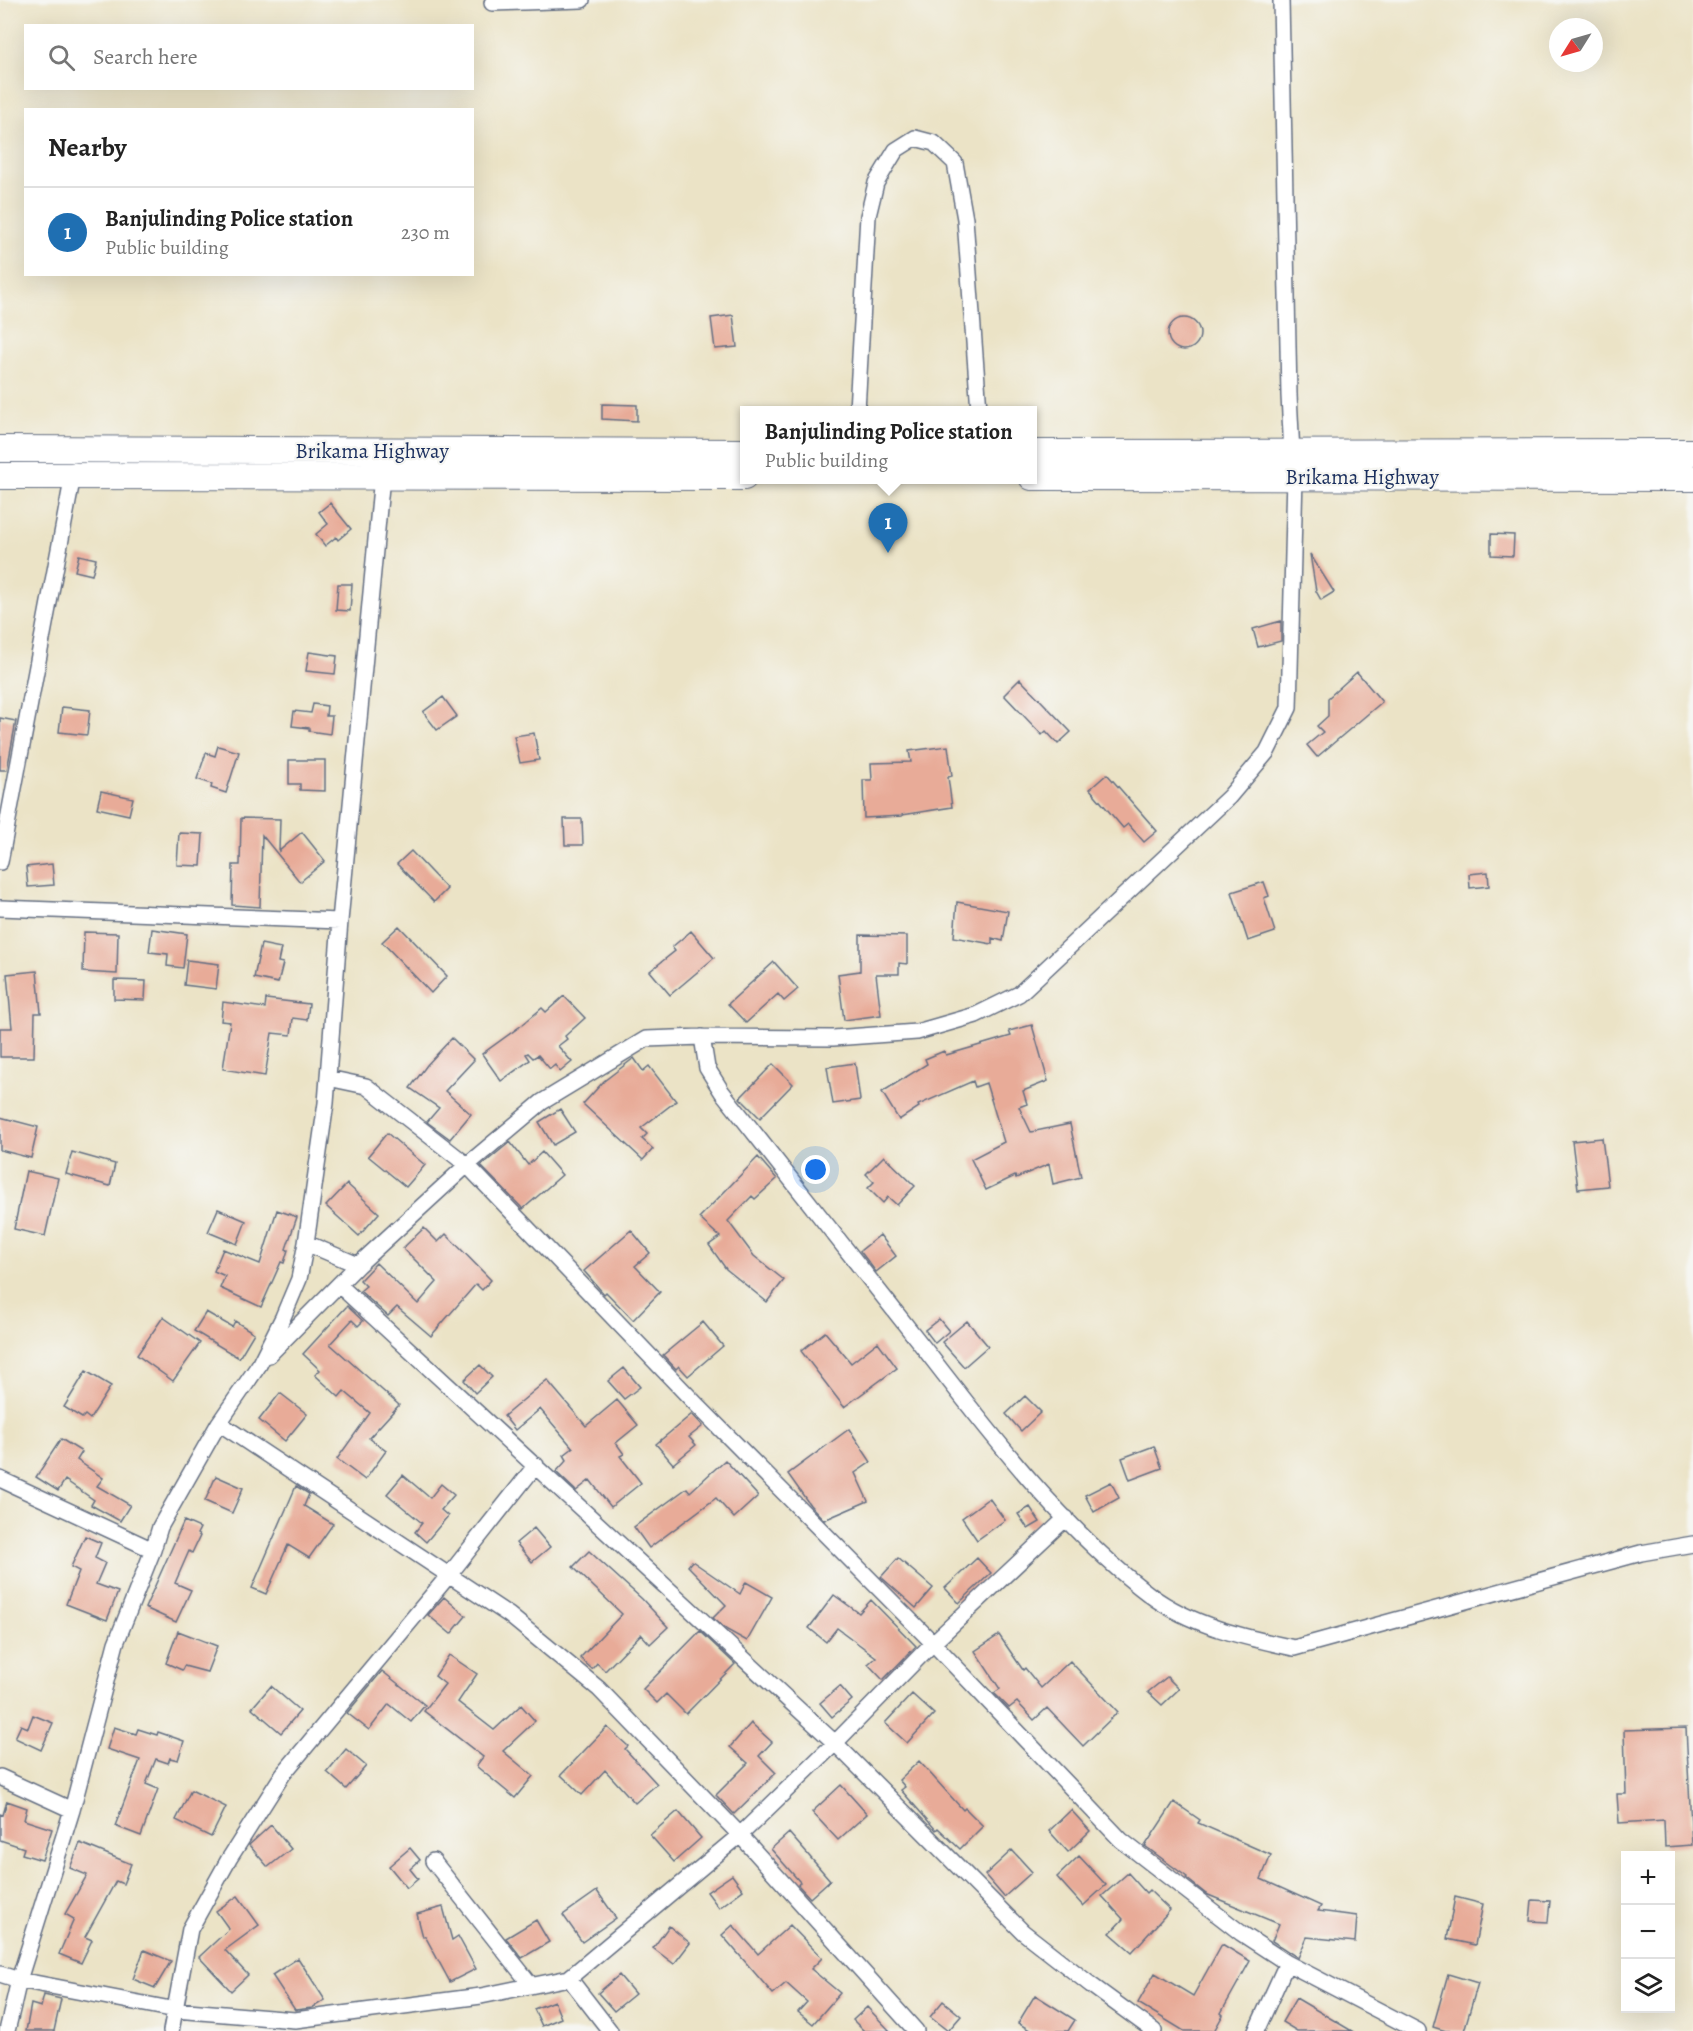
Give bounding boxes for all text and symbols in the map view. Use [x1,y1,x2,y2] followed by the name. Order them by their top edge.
[1549,18,1603,72] north arrow
[24,24,474,90] search box
[45,41,78,74] icon: search
[93,42,198,72] text: Search here
[48,130,127,165] text: Nearby
[105,204,353,234] text: Banjulinding Police station
[64,219,71,246] text: 1
[401,219,450,246] text: 230 m
[105,234,229,261] text: Public building
[740,406,1037,484] popup
[764,417,1013,447] text: Banjulinding Police station
[295,437,449,465] street label: Brikama Highway
[764,447,888,474] text: Public building
[1285,463,1439,491] street label: Brikama Highway
[868,504,908,553] pin: 1
[801,1155,830,1184] your location
[1621,1851,1675,2013] map controls
[1621,1851,1675,1905] button: +
[1621,1905,1675,1959] button: −
[1621,1959,1675,2013] button: layers

